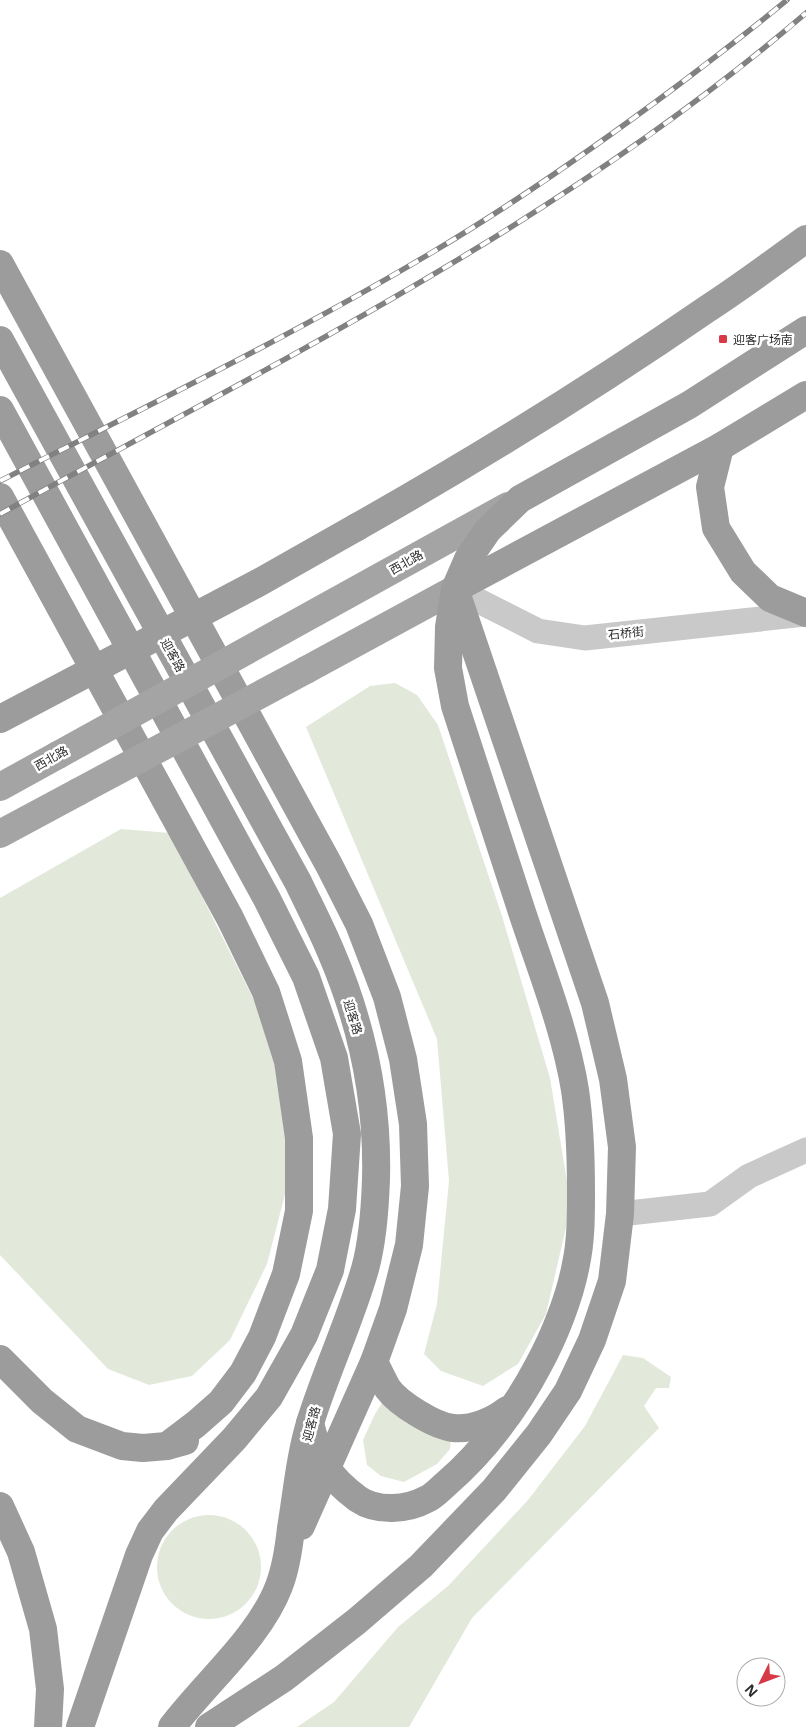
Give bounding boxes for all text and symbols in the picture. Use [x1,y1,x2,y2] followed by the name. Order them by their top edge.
[733,331,793,348] place label: 迎客广场南
[717,333,729,345] marker: 迎客广场南
[386,546,426,578] street label: 西北路
[607,623,645,643] street label: 石桥街
[157,635,189,675] street label: 迎客路
[31,742,71,774] street label: 西北路
[340,997,366,1037] street label: 迎客路
[298,1404,324,1444] street label: 迎客路
[736,1657,786,1707] north arrow
[740,1680,762,1702] text: N

